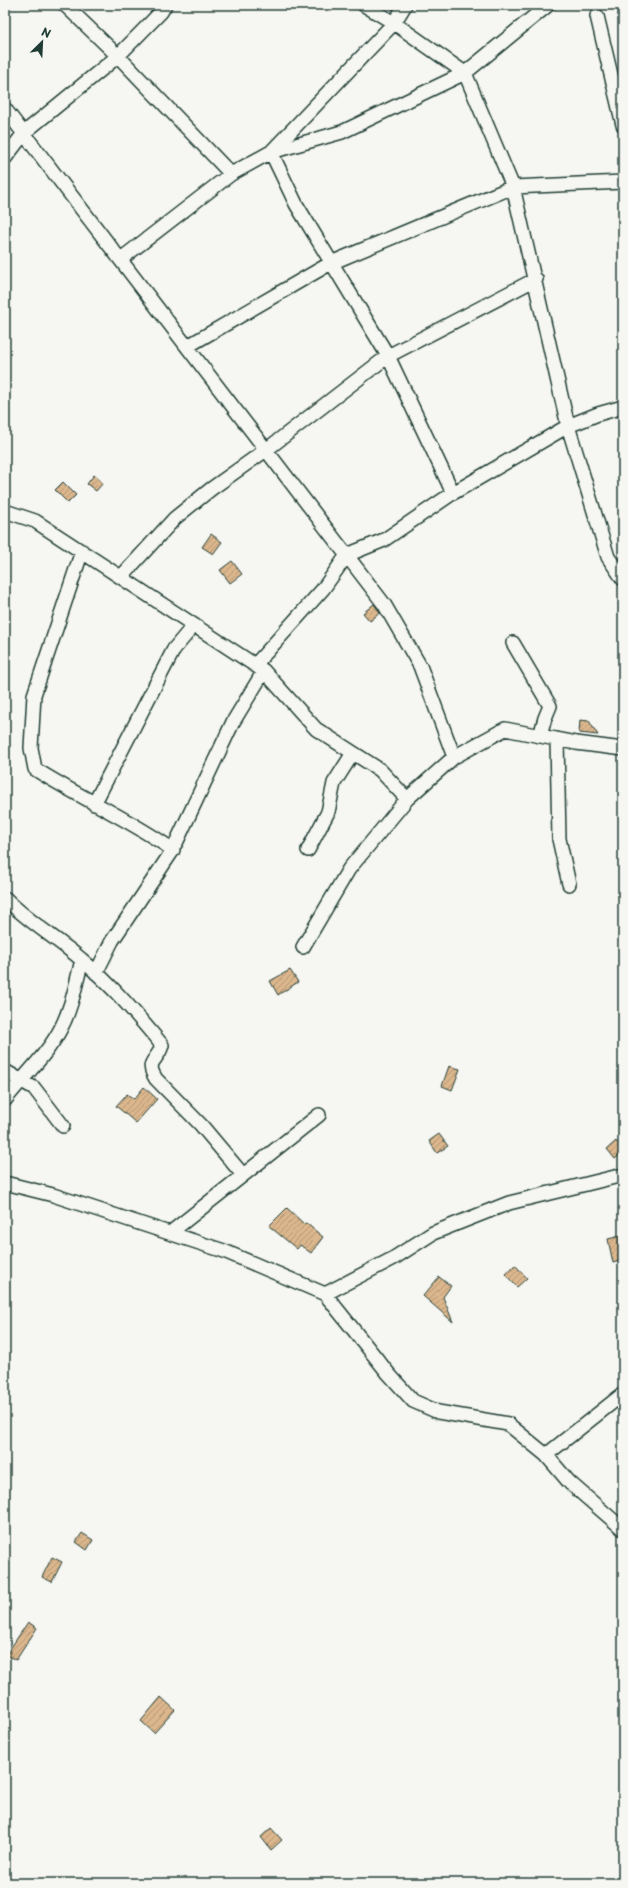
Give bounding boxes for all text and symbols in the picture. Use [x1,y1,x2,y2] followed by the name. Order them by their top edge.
[22,22,62,62] north arrow
[39,23,54,42] text: N

